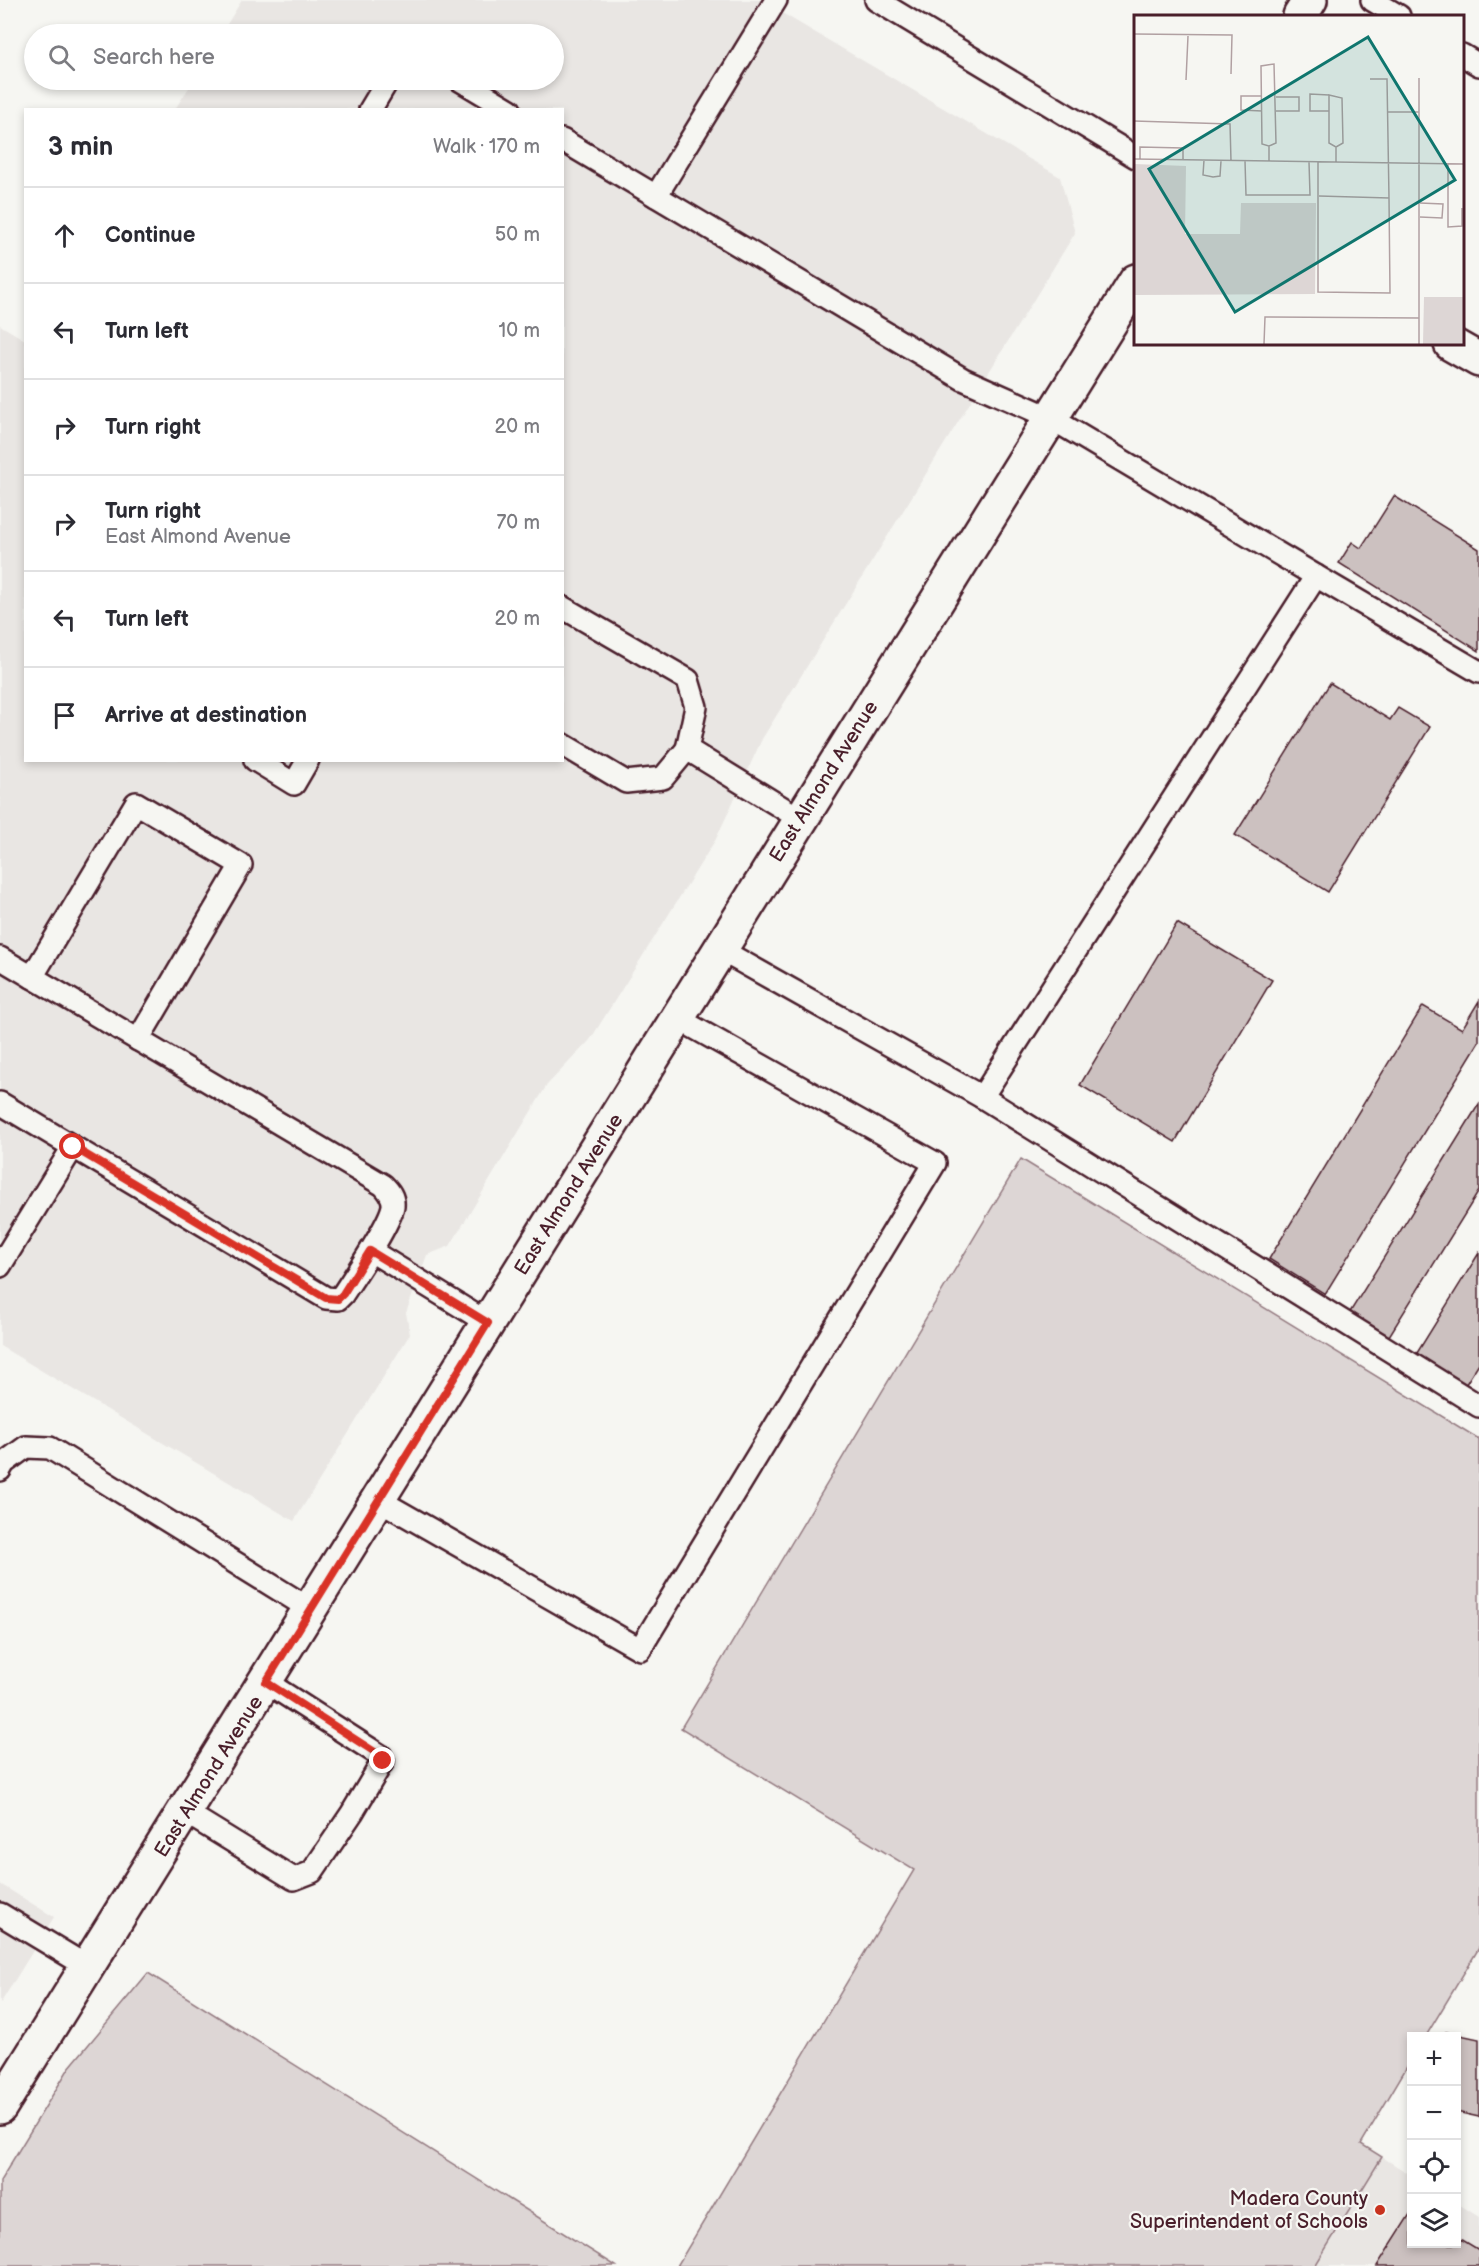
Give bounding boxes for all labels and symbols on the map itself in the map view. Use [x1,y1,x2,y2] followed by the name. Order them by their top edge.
[1134,15,1464,345] inset map
[764,696,883,867] street label: East Almond Avenue
[509,1109,628,1280] street label: East Almond Avenue
[59,1133,85,1159] route start
[149,1691,268,1862] street label: East Almond Avenue
[369,1747,395,1773] route end
[1130,2187,1368,2234] place label: Madera County Superintendent of Schools
[1373,2203,1387,2217] marker: Madera County Superintendent of Schools

